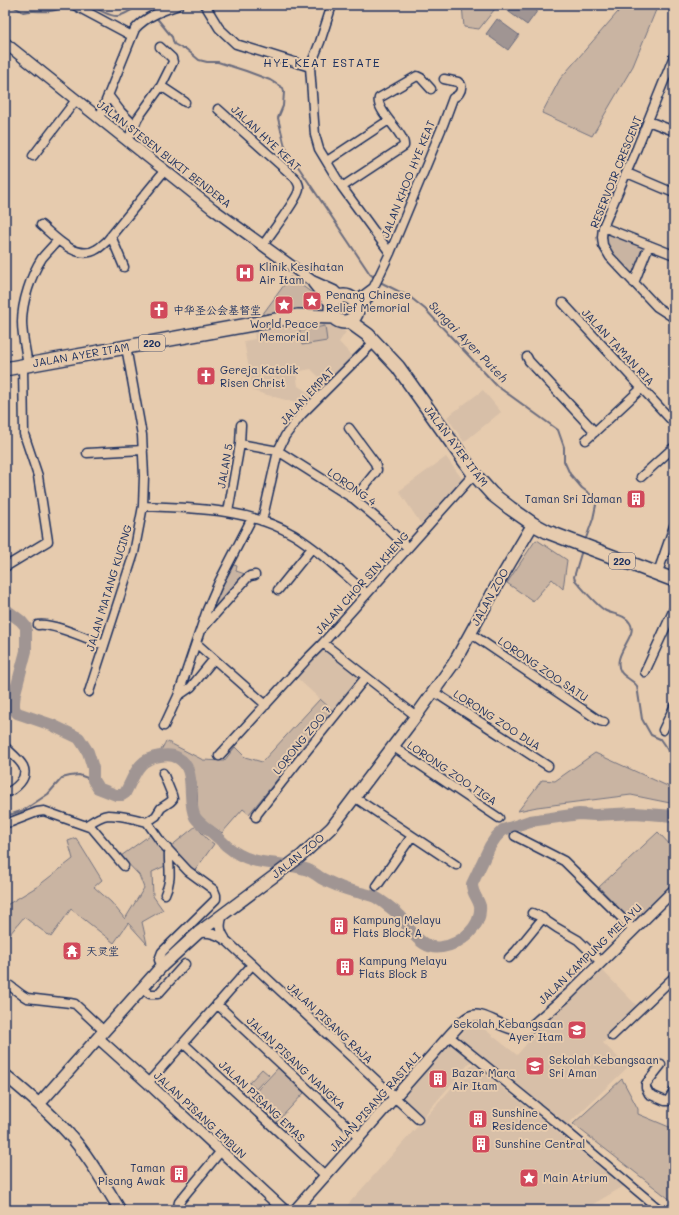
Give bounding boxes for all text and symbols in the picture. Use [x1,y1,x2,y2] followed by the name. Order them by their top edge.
[263,54,381,70] district label: HYE KEAT ESTATE
[94,96,235,211] street label: JALAN STESEN BUKIT BENDERA
[228,101,304,174] street label: JALAN HYE KEAT
[586,113,645,230] street label: RESERVOIR CRESCENT
[377,118,438,240] street label: JALAN KHOO HYE KEAT
[259,259,344,287] place label: Klinik Kesihatan Air Itam
[234,262,256,284] hospital icon: Klinik Kesihatan Air Itam
[326,287,411,315] place label: Penang Chinese Relief Memorial
[301,290,323,312] place icon: Penang Chinese Relief Memorial
[273,294,295,316] place icon: World Peace Memorial
[426,297,512,386] water label: Sungai Ayer Puteh
[148,299,170,321] church icon: 中华圣公会基督堂
[173,302,261,317] place label: 中华圣公会基督堂
[579,305,658,388] street label: JALAN TAMAN RIA
[250,316,318,344] place label: World Peace Memorial
[139,335,165,351] road number: 220
[32,339,130,370] street label: JALAN AYER ITAM
[220,362,298,390] place label: Gereja Katolik Risen Christ
[276,364,337,428] street label: JALAN EMPAT
[195,365,217,387] church icon: Gereja Katolik Risen Christ
[421,402,492,489] street label: JALAN AYER ITAM
[213,442,236,489] street label: JALAN 5
[325,464,380,509] street label: LORONG 4
[625,488,647,510] building icon: Taman Sri Idaman
[525,491,622,506] place label: Taman Sri Idaman
[82,523,135,653] street label: JALAN MATANG KUCING
[311,528,412,637] street label: JALAN CHOR SIN KHENG
[609,553,635,569] road number: 220
[468,565,512,628] street label: JALAN ZOO
[495,633,591,704] street label: LORONG ZOO SATU
[451,686,544,753] street label: LORONG ZOO DUA
[269,702,334,777] street label: LORONG ZOO 7
[405,737,500,808] street label: LORONG ZOO TIGA
[268,830,327,881] street label: JALAN ZOO
[535,900,645,1007] street label: JALAN KAMPUNG MELAYU
[353,912,441,940] place label: Kampung Melayu Flats Block A
[328,915,350,937] building icon: Kampung Melayu Flats Block A
[61,940,83,962] temple icon: 天灵堂
[86,943,119,958] place label: 天灵堂
[359,953,447,981] place label: Kampung Melayu Flats Block B
[334,956,356,978] building icon: Kampung Melayu Flats Block B
[284,979,376,1066] street label: JALAN PISANG RAJA
[244,1013,349,1112] street label: JALAN PISANG NANGKA
[453,1016,563,1044] place label: Sekolah Kebangsaan Ayer Itam
[566,1019,588,1041] school or university icon: Sekolah Kebangsaan Ayer Itam
[326,1049,423,1155] street label: JALAN PISANG RASTALI
[549,1052,659,1080] place label: Sekolah Kebangsaan Sri Aman
[524,1055,546,1077] school or university icon: Sekolah Kebangsaan Sri Aman
[216,1057,309,1145] street label: JALAN PISANG EMAS
[452,1065,516,1093] place label: Bazar Mara Air Itam
[151,1068,250,1161] street label: JALAN PISANG EMBUN
[427,1068,449,1090] building icon: Bazar Mara Air Itam
[492,1105,548,1133] place label: Sunshine Residence
[467,1108,489,1130] building icon: Sunshine Residence
[470,1133,492,1155] building icon: Sunshine Central
[495,1136,585,1151] place label: Sunshine Central
[98,1160,165,1188] place label: Taman Pisang Awak
[168,1163,190,1185] building icon: Taman Pisang Awak
[518,1167,540,1189] place icon: Main Atrium
[543,1170,608,1185] place label: Main Atrium

